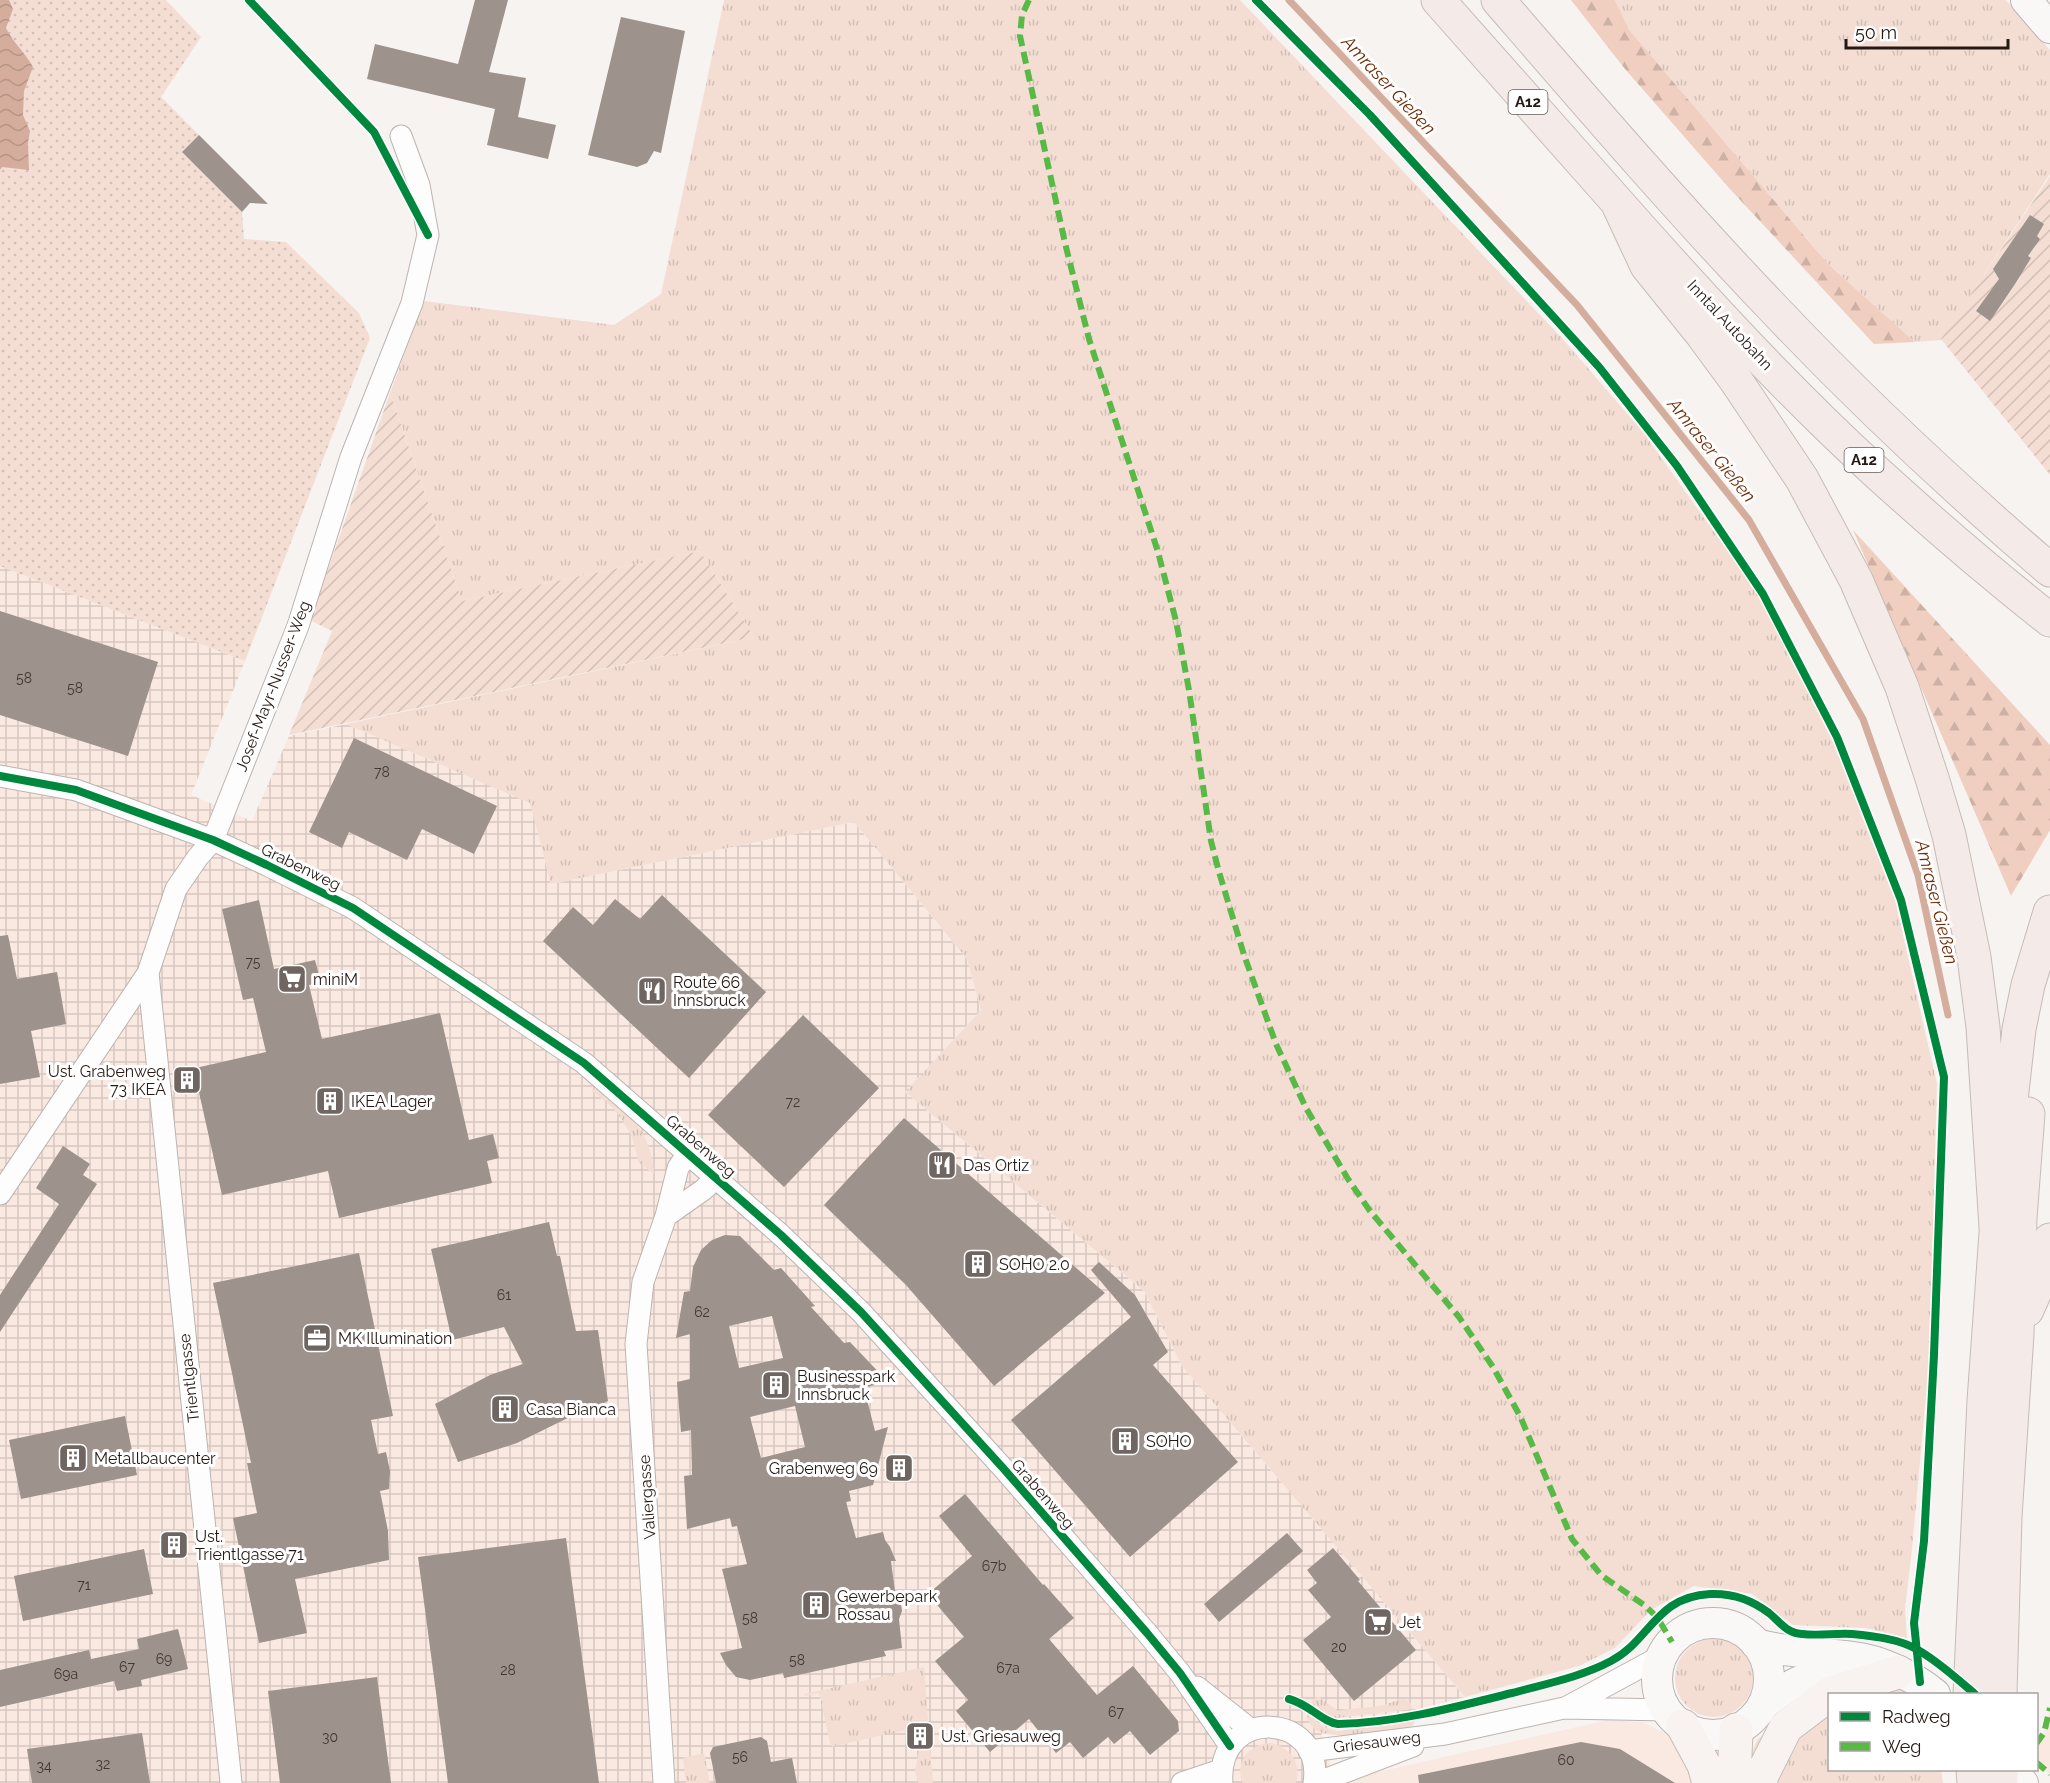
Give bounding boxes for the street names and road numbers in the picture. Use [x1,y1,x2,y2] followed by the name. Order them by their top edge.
[1508,90,1547,114] road number: A12
[1683,276,1777,374] street label: Inntal Autobahn
[1844,448,1884,472] road number: A12
[232,598,314,774] street label: Josef-Mayr-Nusser-Weg
[258,840,344,894] street label: Grabenweg
[662,1111,740,1181] street label: Grabenweg
[175,1333,203,1423] street label: Trientlgasse
[635,1454,659,1540] street label: Valiergasse
[1008,1455,1078,1533] street label: Grabenweg
[1332,1727,1422,1757] street label: Griesauweg

